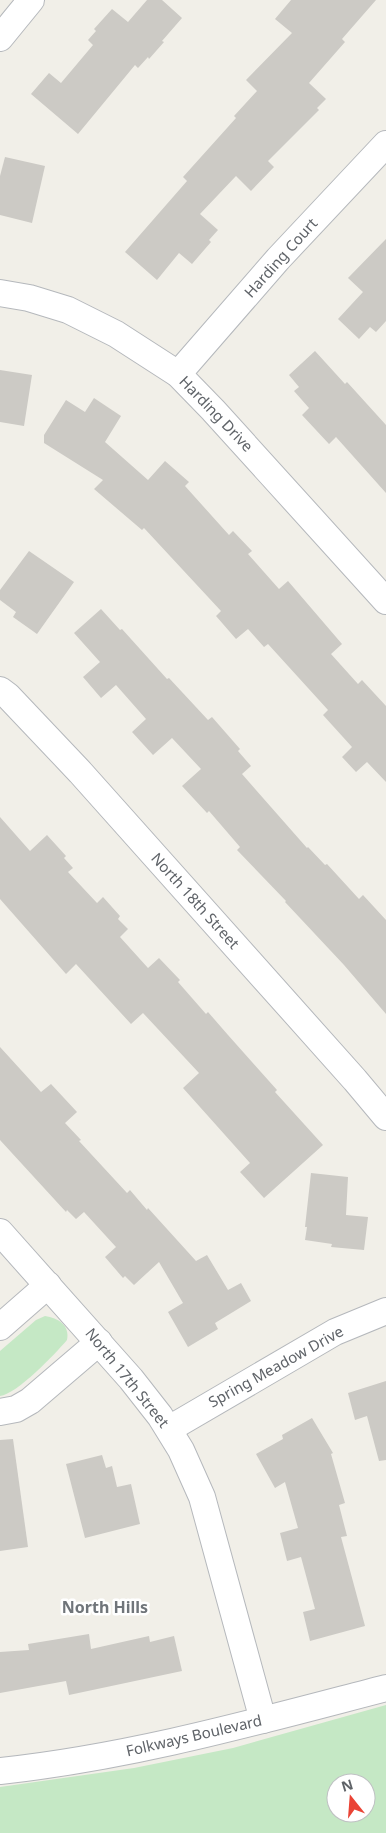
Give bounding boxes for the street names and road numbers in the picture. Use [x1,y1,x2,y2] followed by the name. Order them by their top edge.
[239,213,322,301] street label: Harding Court
[175,371,258,456] street label: Harding Drive
[147,848,245,953] street label: North 18th Street
[205,1321,346,1412] street label: Spring Meadow Drive
[81,1323,175,1432] street label: North 17th Street
[124,1710,264,1760] street label: Folkways Boulevard

